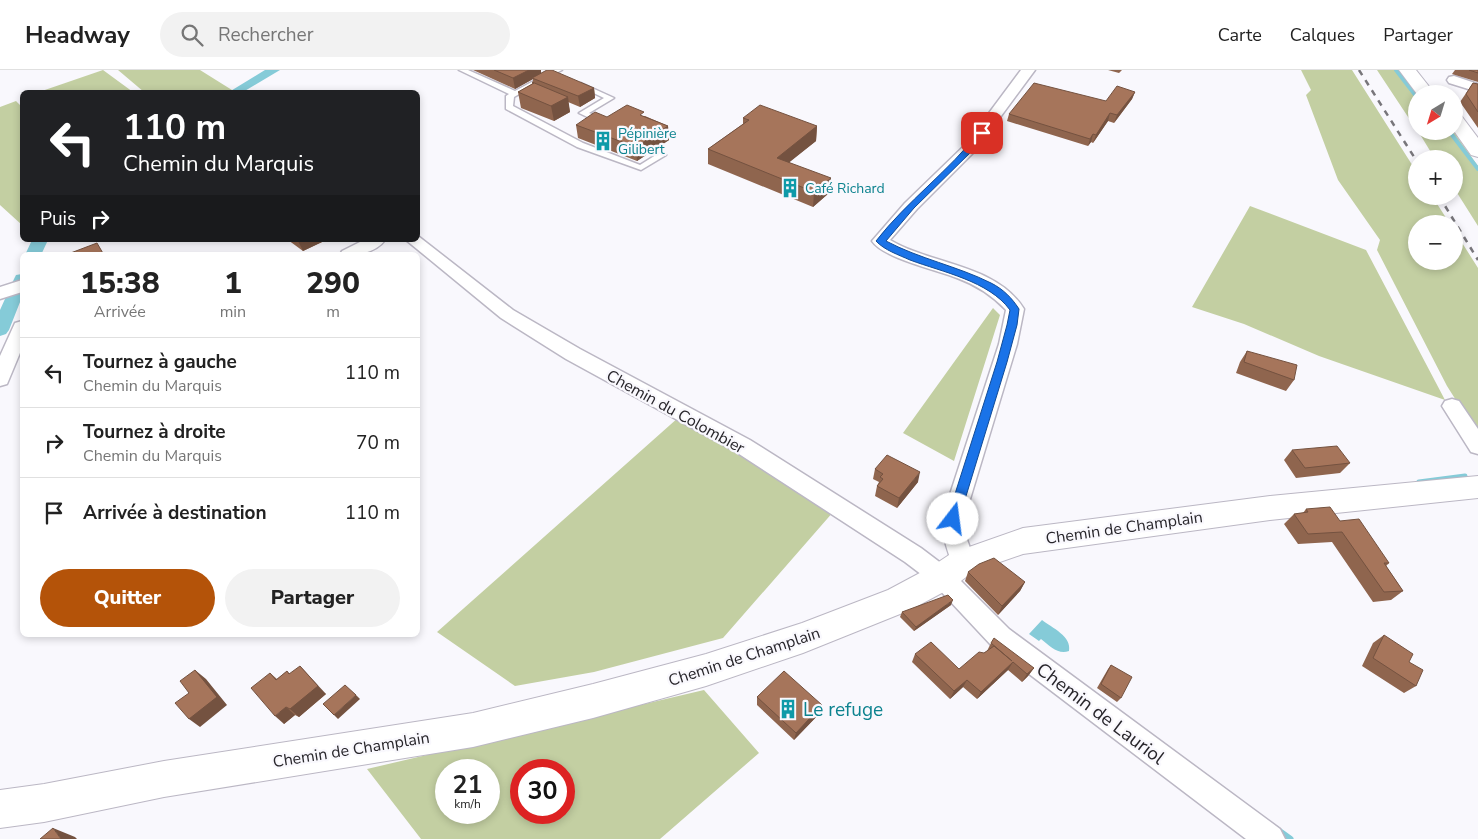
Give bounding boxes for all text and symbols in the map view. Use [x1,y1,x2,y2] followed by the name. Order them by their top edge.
[160,12,510,57] search box
[25,19,130,51] text: Headway
[178,21,206,49] icon: search
[218,22,313,48] text: Rechercher
[1218,23,1262,47] text: Carte
[1290,23,1355,47] text: Calques
[1383,23,1453,47] text: Partager
[1408,85,1462,140] north arrow
[1408,85,1463,270] map controls
[123,104,226,151] text: 110 m
[40,110,105,175] icon: left
[961,112,1003,154] pin
[968,119,996,147] icon: arrive
[618,124,676,159] place label: Pépinière Gilibert
[592,130,614,152] building icon: Pépinière Gilibert
[123,149,314,179] text: Chemin du Marquis
[1408,150,1463,205] button: +
[779,177,801,199] building icon: Café Richard
[805,179,885,198] place label: Café Richard
[86,205,114,233] icon: right
[40,206,76,232] text: Puis
[1408,215,1463,270] button: −
[80,263,160,304] text: 15:38
[224,263,242,304] text: 1
[306,263,360,304] text: 290
[94,301,146,323] text: Arrivée
[220,301,246,323] text: min
[326,301,340,323] text: m
[83,349,237,375] text: Tournez à gauche
[40,359,68,387] icon: left
[345,360,400,386] text: 110 m
[602,365,749,459] street label: Chemin du Colombier
[83,375,222,397] text: Chemin du Marquis
[83,419,226,445] text: Tournez à droite
[40,429,68,457] icon: right
[356,430,400,456] text: 70 m
[83,445,222,467] text: Chemin du Marquis
[926,492,978,544] position arrow
[40,499,68,527] icon: arrive
[83,500,267,526] text: Arrivée à destination
[345,500,400,526] text: 110 m
[1044,506,1204,550] street label: Chemin de Champlain
[40,569,215,627] button: Quitter
[225,569,400,627] button: Partager
[666,622,823,692] street label: Chemin de Champlain
[1031,657,1170,771] street label: Chemin de Lauriol
[803,697,883,723] place label: Le refuge
[777,698,799,720] building icon: Le refuge
[271,727,431,773] street label: Chemin de Champlain
[510,759,575,824] speed limit sign: 30
[452,768,483,802] text: 21
[454,796,481,812] text: km/h

